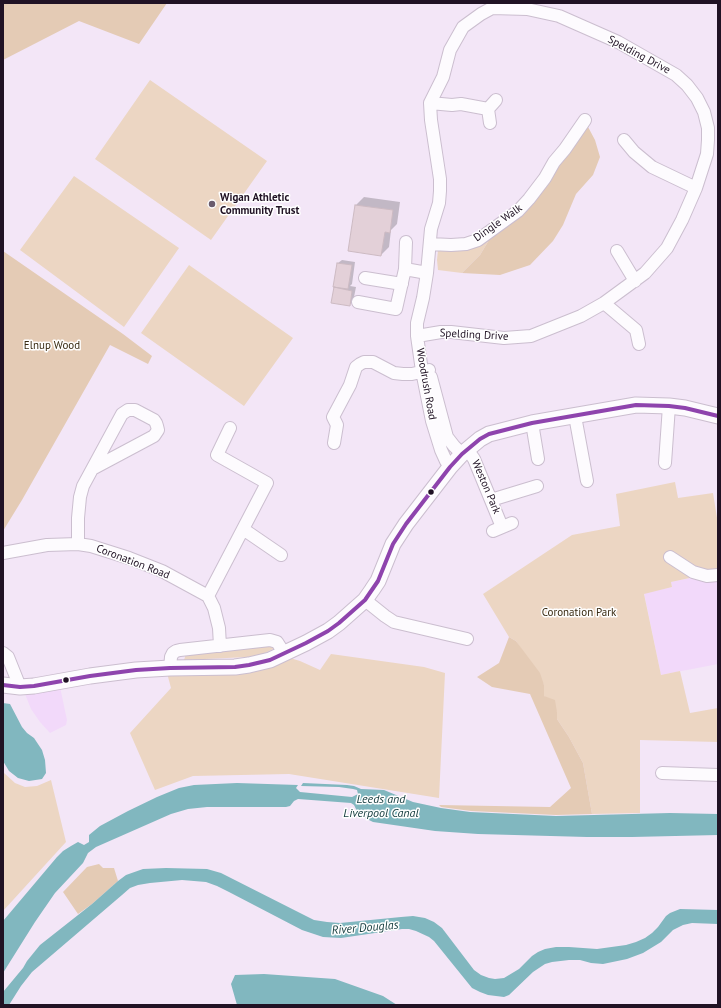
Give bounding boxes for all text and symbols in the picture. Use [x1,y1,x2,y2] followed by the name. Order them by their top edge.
[605,33,673,77] street label: Spelding Drive
[220,191,299,217] place label: Wigan Athletic Community Trust
[207,199,217,209] marker: Wigan Athletic Community Trust
[471,201,525,245] street label: Dingle Walk
[439,327,509,343] street label: Spelding Drive
[24,339,80,353] park label: Elnup Wood
[413,347,439,421] street label: Woodrush Road
[469,458,503,516] street label: Weston Park
[426,487,436,497] unlabelled marker
[94,542,172,582] street label: Coronation Road
[542,606,616,620] park label: Coronation Park
[61,675,71,685] unlabelled marker
[343,793,419,821] water label: Leeds and Liverpool Canal
[331,918,399,938] water label: River Douglas

